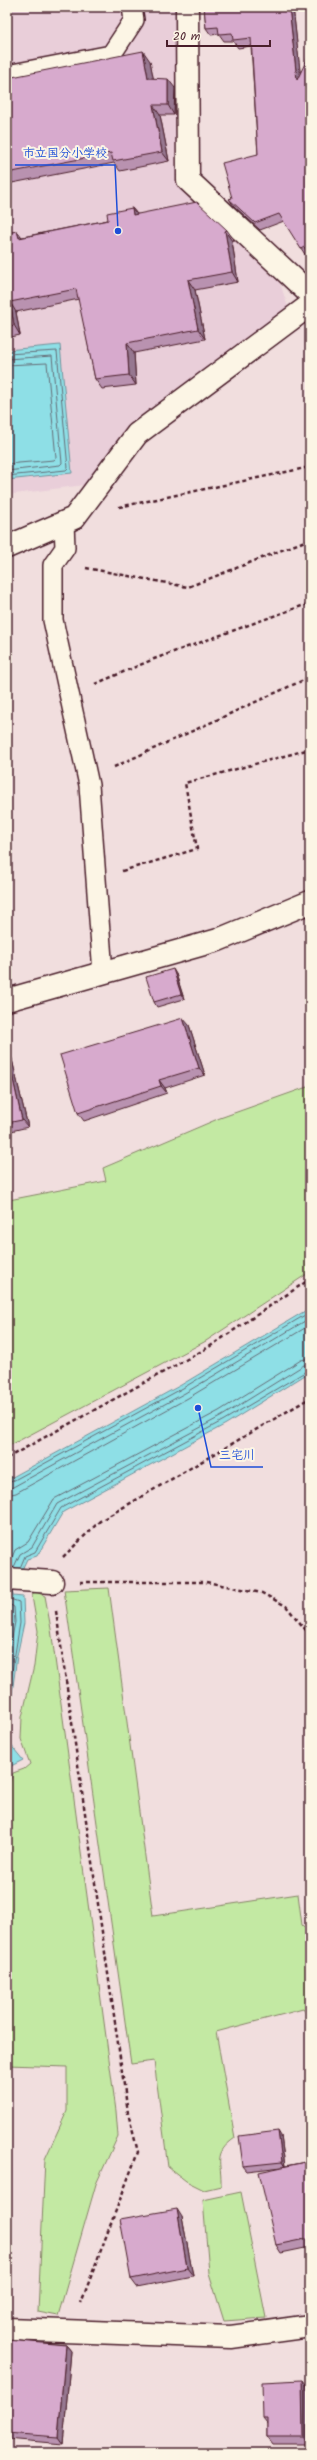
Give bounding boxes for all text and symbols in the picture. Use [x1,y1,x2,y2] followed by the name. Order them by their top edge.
[167,22,270,48] scale bar
[173,27,201,46] text: 20 m
[15,141,115,165] callout: 市立国分小学校
[23,144,107,163] text: 市立国分小学校
[211,1443,263,1467] callout: 三宅川
[219,1446,255,1465] text: 三宅川

